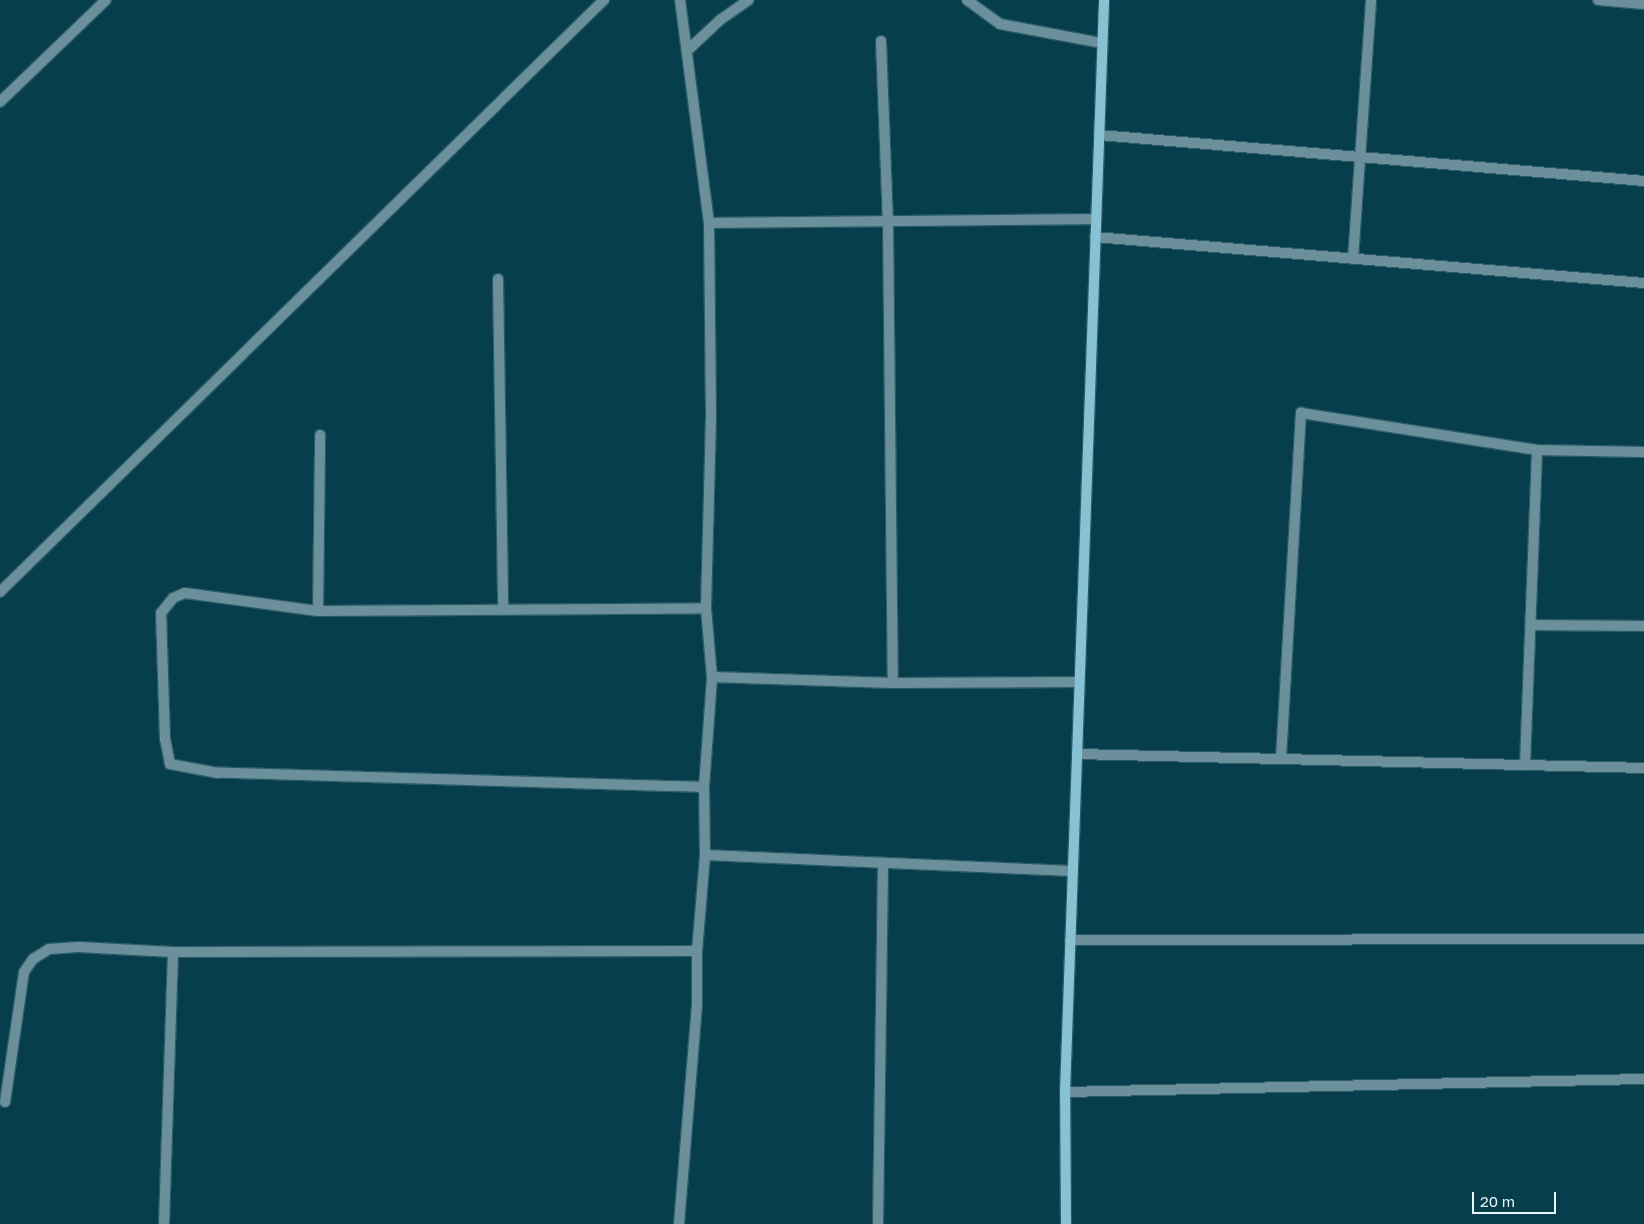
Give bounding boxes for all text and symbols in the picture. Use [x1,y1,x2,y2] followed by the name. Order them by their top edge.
[1474,1182,1558,1214] scale bar
[1480,1192,1515,1210] text: 20 m

